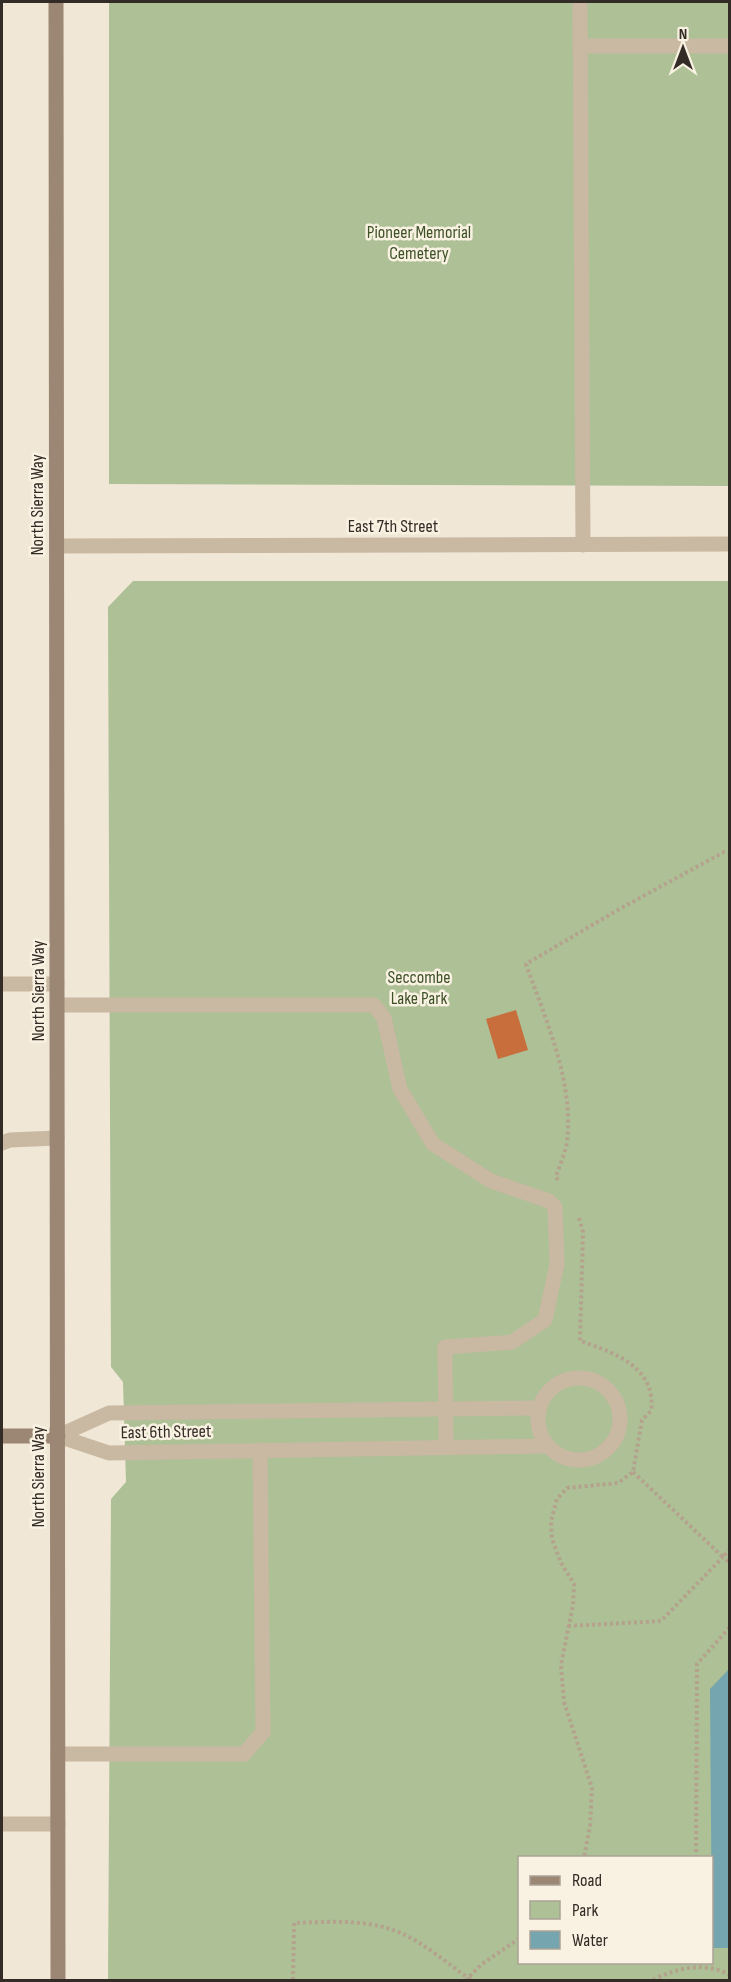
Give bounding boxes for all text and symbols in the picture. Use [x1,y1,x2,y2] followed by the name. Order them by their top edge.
[653,18,713,78] north arrow
[679,25,687,44] text: N
[367,222,471,264] park label: Pioneer Memorial Cemetery
[27,454,48,556] street label: North Sierra Way
[348,516,439,537] street label: East 7th Street
[28,940,49,1042] street label: North Sierra Way
[388,967,450,1009] park label: Seccombe Lake Park
[120,1421,212,1443] street label: East 6th Street
[28,1426,49,1528] street label: North Sierra Way
[518,1856,713,1964] legend
[572,1870,602,1891] text: Road
[572,1900,598,1921] text: Park
[572,1930,608,1951] text: Water

